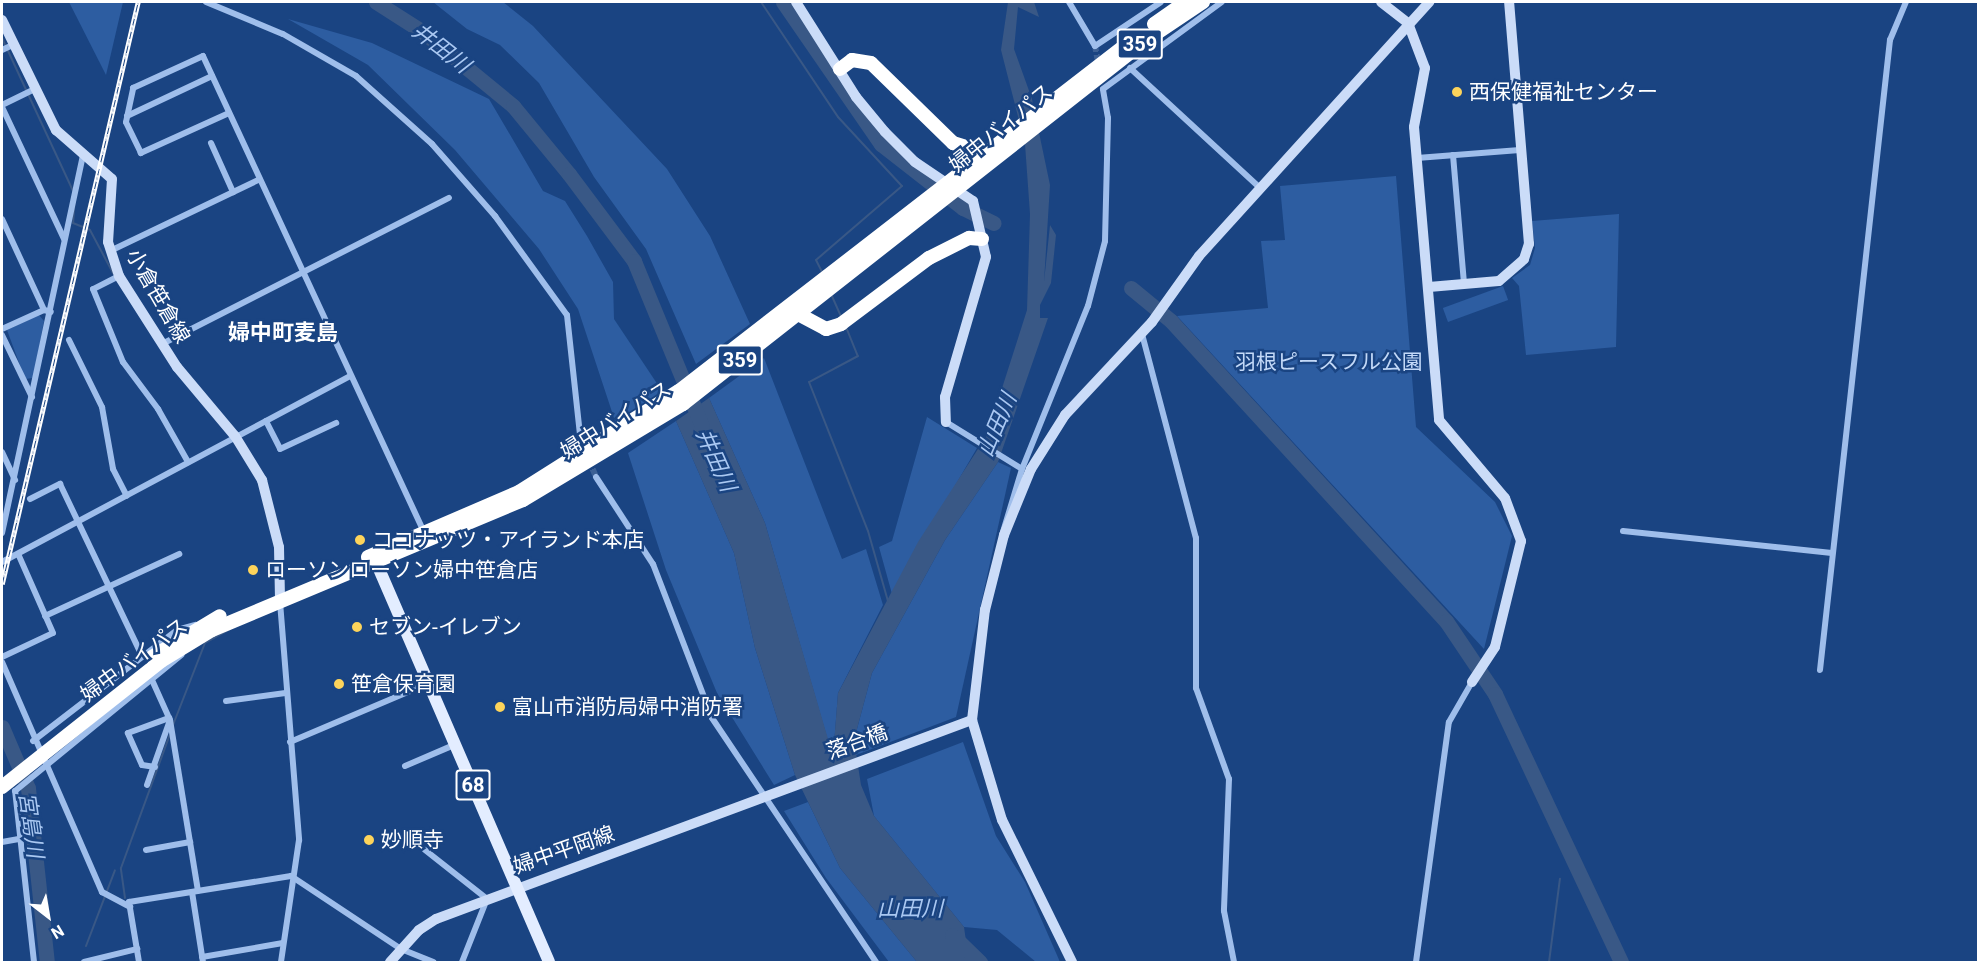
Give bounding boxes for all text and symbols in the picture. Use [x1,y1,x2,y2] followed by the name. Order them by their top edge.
[407,17,475,79] water label: 井田川
[1116,27,1164,61] road number: 359
[944,79,1058,177] street label: 婦中バイパス
[1469,79,1658,105] place label: 西保健福祉センター
[1450,85,1464,99] marker: 西保健福祉センター
[121,244,195,348] street label: 小倉笹倉線
[228,320,338,346] district label: 婦中町麦島
[716,343,764,377] road number: 359
[1235,349,1423,375] park label: 羽根ピースフル公園
[556,376,676,464] street label: 婦中バイパス
[972,389,1022,461] water label: 山田川
[691,424,741,496] water label: 井田川
[372,527,645,553] place label: ココナッツ・アイランド本店
[353,533,367,547] marker: ココナッツ・アイランド本店
[265,557,538,583] place label: ローソンローソン婦中笹倉店
[246,563,260,577] marker: ローソンローソン婦中笹倉店
[76,613,192,707] street label: 婦中バイパス
[369,614,522,640] place label: セブン-イレブン
[350,620,364,634] marker: セブン-イレブン
[351,671,456,697] place label: 笹倉保育園
[332,677,346,691] marker: 笹倉保育園
[512,694,743,720] place label: 富山市消防局婦中消防署
[493,700,507,714] marker: 富山市消防局婦中消防署
[823,719,891,765] street label: 落合橋
[455,768,491,802] road number: 68
[13,790,49,860] water label: 宮島川
[510,821,618,879] street label: 婦中平岡線
[381,827,444,853] place label: 妙順寺
[362,833,376,847] marker: 妙順寺
[18,886,78,946] north arrow
[877,896,943,922] water label: 山田川
[48,921,67,943] text: N

